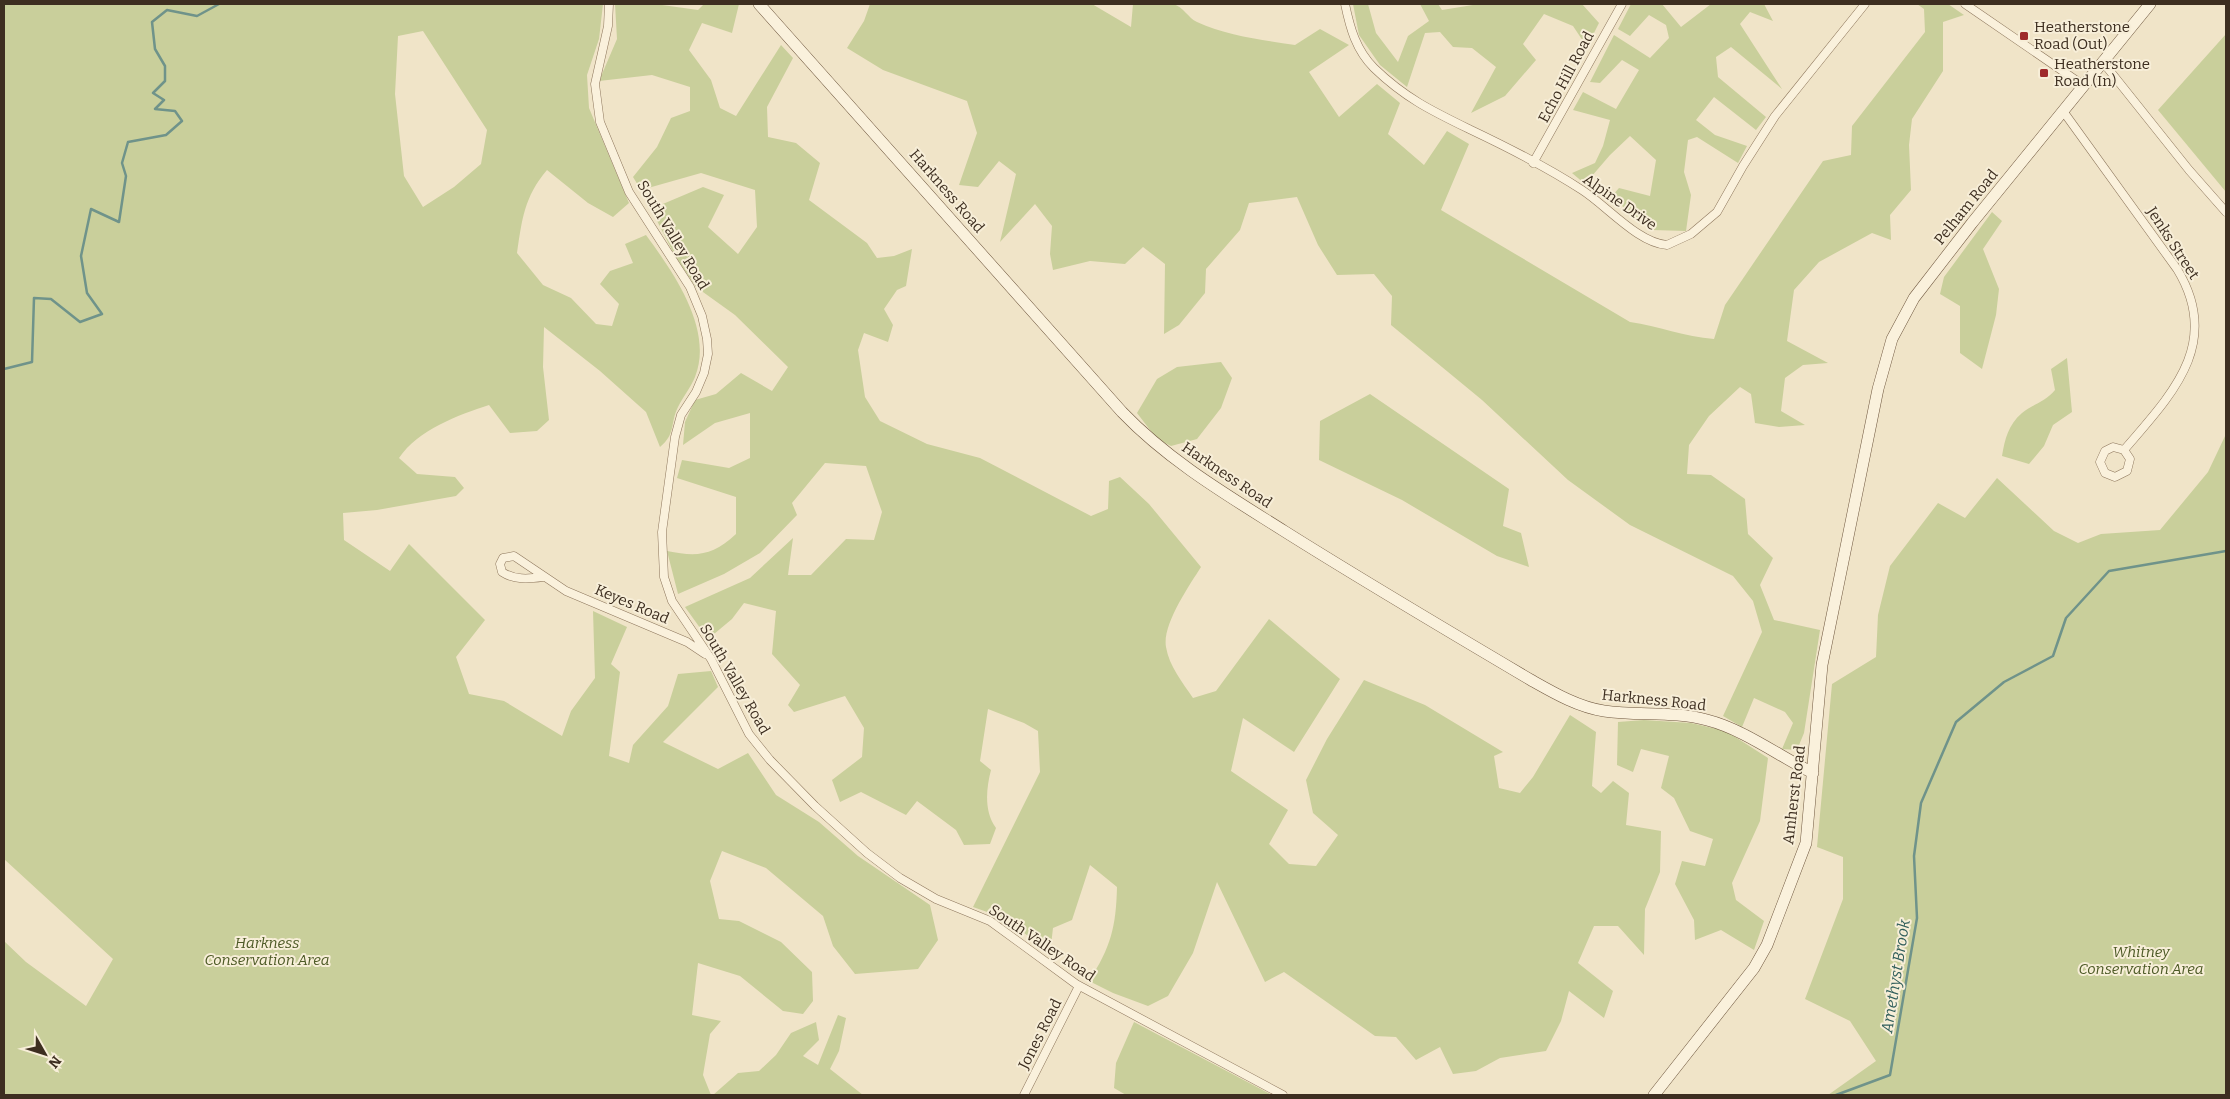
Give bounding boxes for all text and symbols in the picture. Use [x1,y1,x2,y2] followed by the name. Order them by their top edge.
[2034,18,2130,53] place label: Heatherstone Road (Out)
[1534,28,1598,126] street label: Echo Hill Road
[2018,30,2030,42] marker: Heatherstone Road (Out)
[2054,55,2150,90] place label: Heatherstone Road (In)
[2038,67,2050,79] marker: Heatherstone Road (In)
[906,146,988,237] street label: Harkness Road
[1930,166,2002,248] street label: Pelham Road
[1580,170,1660,234] street label: Alpine Drive
[633,177,713,293] street label: South Valley Road
[2142,202,2203,283] street label: Jenks Street
[1179,438,1276,512] street label: Harkness Road
[592,580,672,628] street label: Keyes Road
[696,621,774,737] street label: South Valley Road
[1601,686,1707,714] street label: Harkness Road
[1779,744,1809,845] street label: Amherst Road
[985,901,1099,985] street label: South Valley Road
[1877,918,1914,1035] water label: Amethyst Brook
[204,934,330,969] park label: Harkness Conservation Area
[2078,943,2204,978] park label: Whitney Conservation Area
[1014,996,1065,1073] street label: Jones Road
[20,1029,70,1079] north arrow
[45,1052,65,1072] text: N

